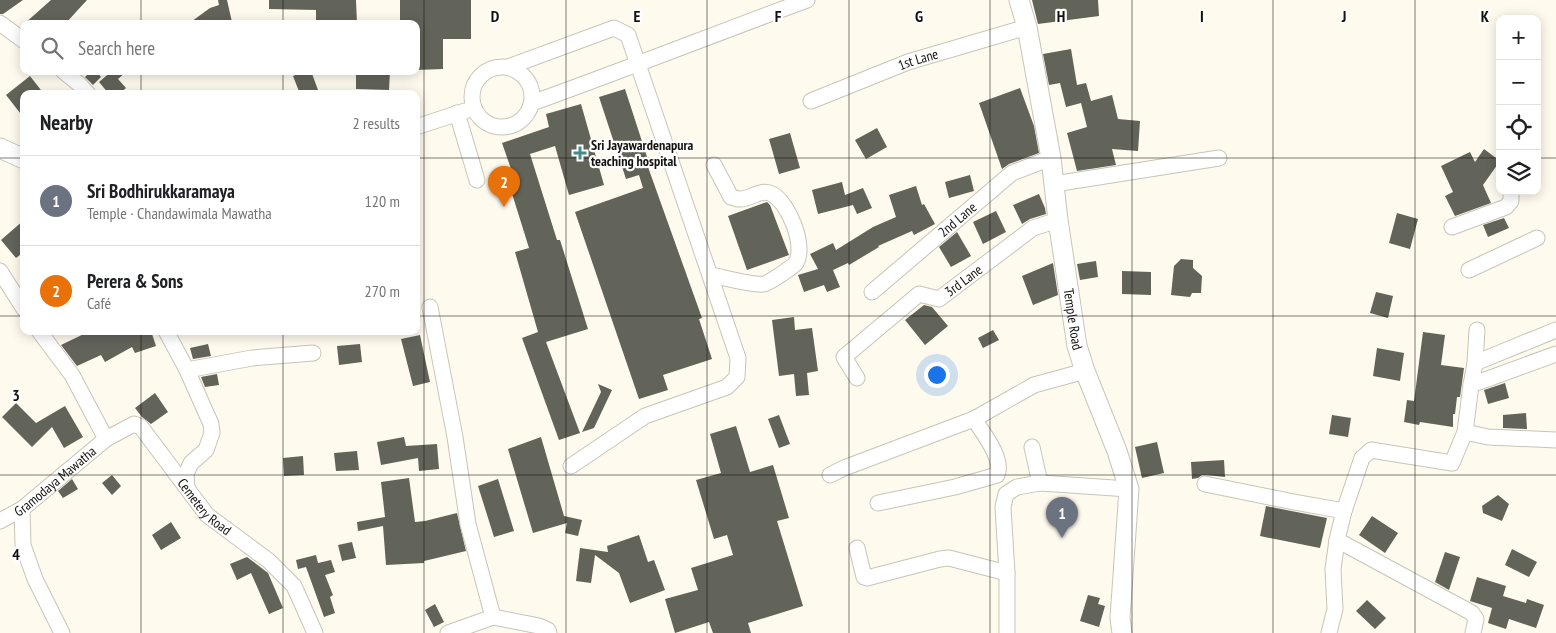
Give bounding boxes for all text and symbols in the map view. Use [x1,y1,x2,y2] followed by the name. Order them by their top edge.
[491,6,500,26] text: D
[634,6,641,26] text: E
[775,6,782,26] text: F
[915,6,923,26] text: G
[1057,6,1065,26] text: H
[1200,6,1204,26] text: I
[1341,6,1346,26] text: J
[1481,6,1490,26] text: K
[1496,15,1541,195] map controls
[1496,15,1541,60] button: +
[20,20,420,75] search box
[38,34,66,62] icon: search
[78,36,155,60] text: Search here
[895,45,940,74] street label: 1st Lane
[1496,60,1541,105] button: −
[1496,105,1541,150] button: locate
[40,109,93,136] text: Nearby
[353,113,400,133] text: 2 results
[591,136,694,170] place label: Sri Jayawardenapura teaching hospital
[573,146,587,160] marker: Sri Jayawardenapura teaching hospital
[1496,150,1541,195] button: layers
[488,166,520,207] pin: 2
[87,179,235,203] text: Sri Bodhirukkaramaya
[52,191,60,211] text: 1
[365,191,400,211] text: 120 m
[934,198,980,241] street label: 2nd Lane
[87,203,272,223] text: Temple · Chandawimala Mawatha
[941,260,986,300] street label: 3rd Lane
[87,269,183,293] text: Perera & Sons
[52,281,60,301] text: 2
[365,281,400,301] text: 270 m
[1059,287,1087,352] street label: Temple Road
[87,293,111,313] text: Café
[924,362,950,388] your location
[12,385,20,405] text: 3
[11,442,100,521] street label: Gramodaya Mawatha
[174,475,235,539] street label: Cemetery Road
[1046,497,1078,538] pin: 1
[12,544,20,564] text: 4

